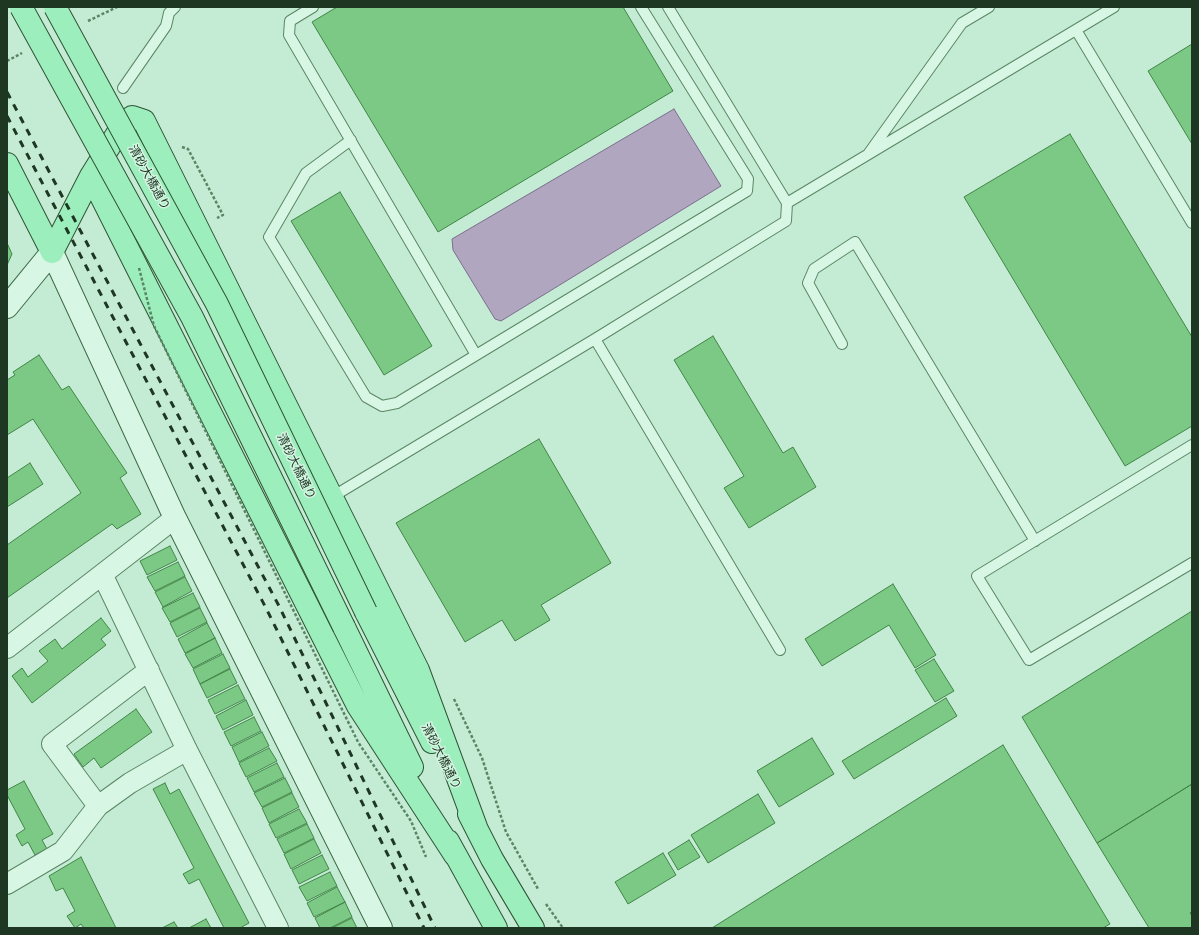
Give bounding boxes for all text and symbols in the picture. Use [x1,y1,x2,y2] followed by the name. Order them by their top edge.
[124,143,172,213] street label: 清砂大橋通り
[273,431,317,503] street label: 清砂大橋通り
[417,722,463,792] street label: 清砂大橋通り

